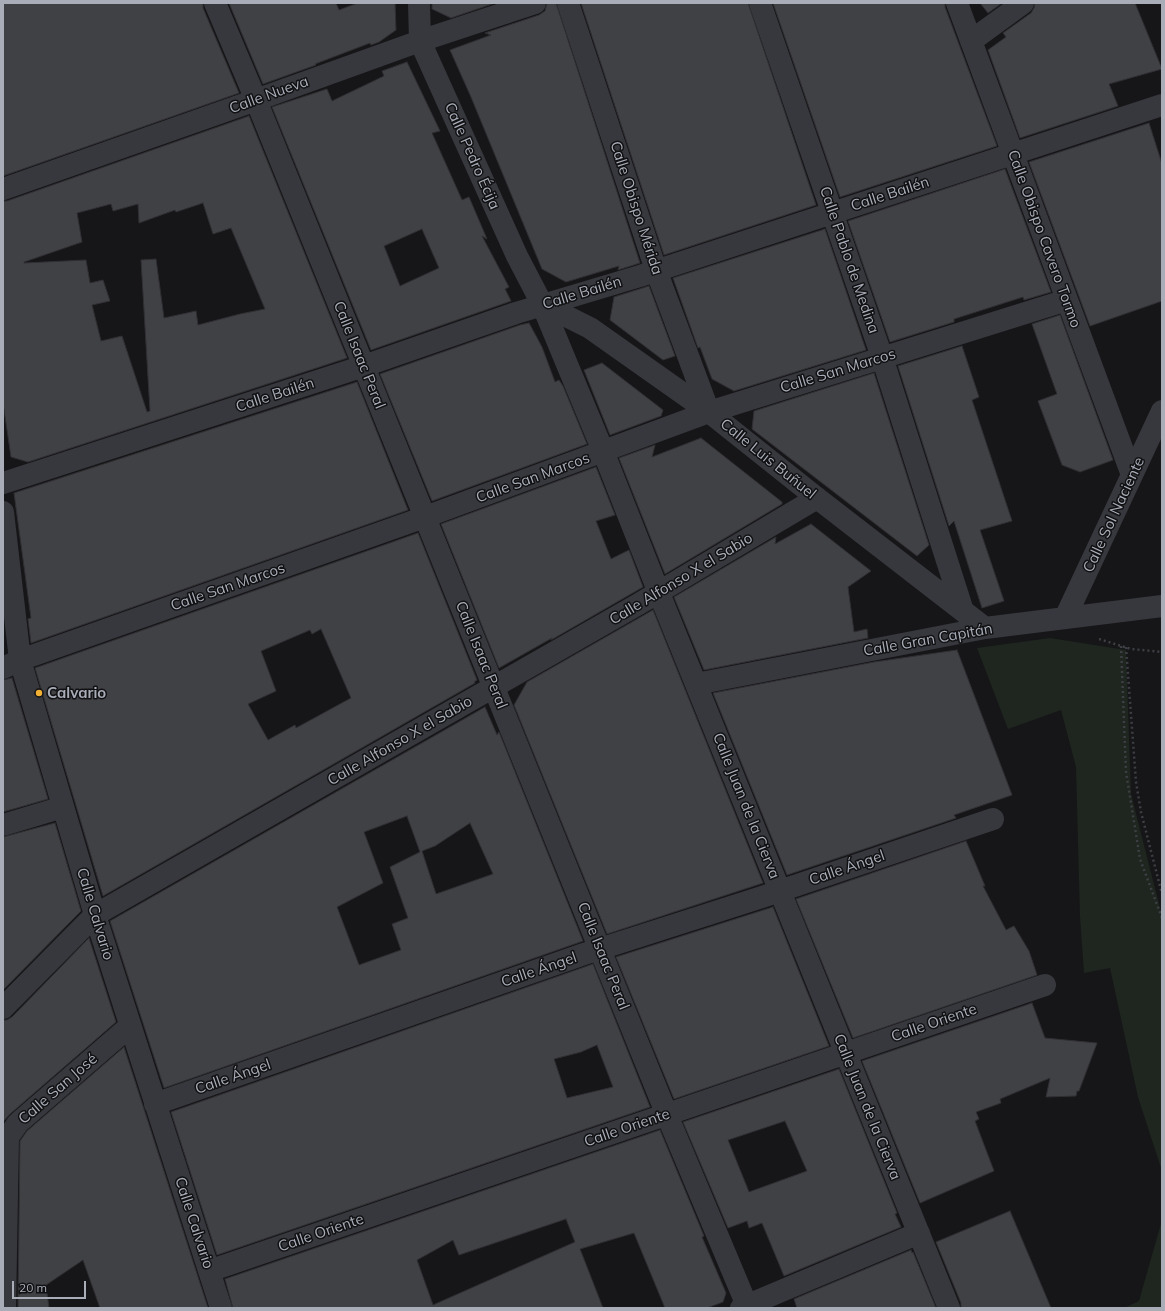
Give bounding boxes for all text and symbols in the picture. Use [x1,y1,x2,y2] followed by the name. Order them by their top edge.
[227,72,311,118] street label: Calle Nueva
[440,100,504,212] street label: Calle Pedro Écija
[606,139,666,277] street label: Calle Obispo Mérida
[1003,148,1085,330] street label: Calle Obispo Cavero Tormo
[848,173,932,215] street label: Calle Bailén
[815,184,883,336] street label: Calle Pablo de Medina
[540,272,624,314] street label: Calle Bailén
[329,299,389,411] street label: Calle Isaac Peral
[778,345,898,397] street label: Calle San Marcos
[233,374,317,416] street label: Calle Bailén
[717,415,819,503] street label: Calle Luis Buñuel
[474,449,592,507] street label: Calle San Marcos
[1079,455,1149,575] street label: Calle Sol Naciente
[606,529,756,629] street label: Calle Alfonso X el Sabio
[168,559,288,615] street label: Calle San Marcos
[451,599,511,711] street label: Calle Isaac Peral
[862,620,994,660] street label: Calle Gran Capitán
[47,684,106,702] place label: Calvario
[34,688,44,698] marker: Calvario
[325,692,475,790] street label: Calle Alfonso X el Sabio
[708,730,784,882] street label: Calle Juan de la Cierva
[807,847,887,889] street label: Calle Ángel
[72,866,118,962] street label: Calle Calvario
[573,900,633,1012] street label: Calle Isaac Peral
[499,949,579,991] street label: Calle Ángel
[889,1000,979,1046] street label: Calle Oriente
[829,1031,905,1183] street label: Calle Juan de la Cierva
[15,1050,101,1128] street label: Calle San José
[193,1056,273,1098] street label: Calle Ángel
[582,1105,672,1151] street label: Calle Oriente
[171,1175,217,1271] street label: Calle Calvario
[276,1210,366,1256] street label: Calle Oriente
[14,1273,88,1299] scale bar
[19,1280,47,1295] text: 20 m

